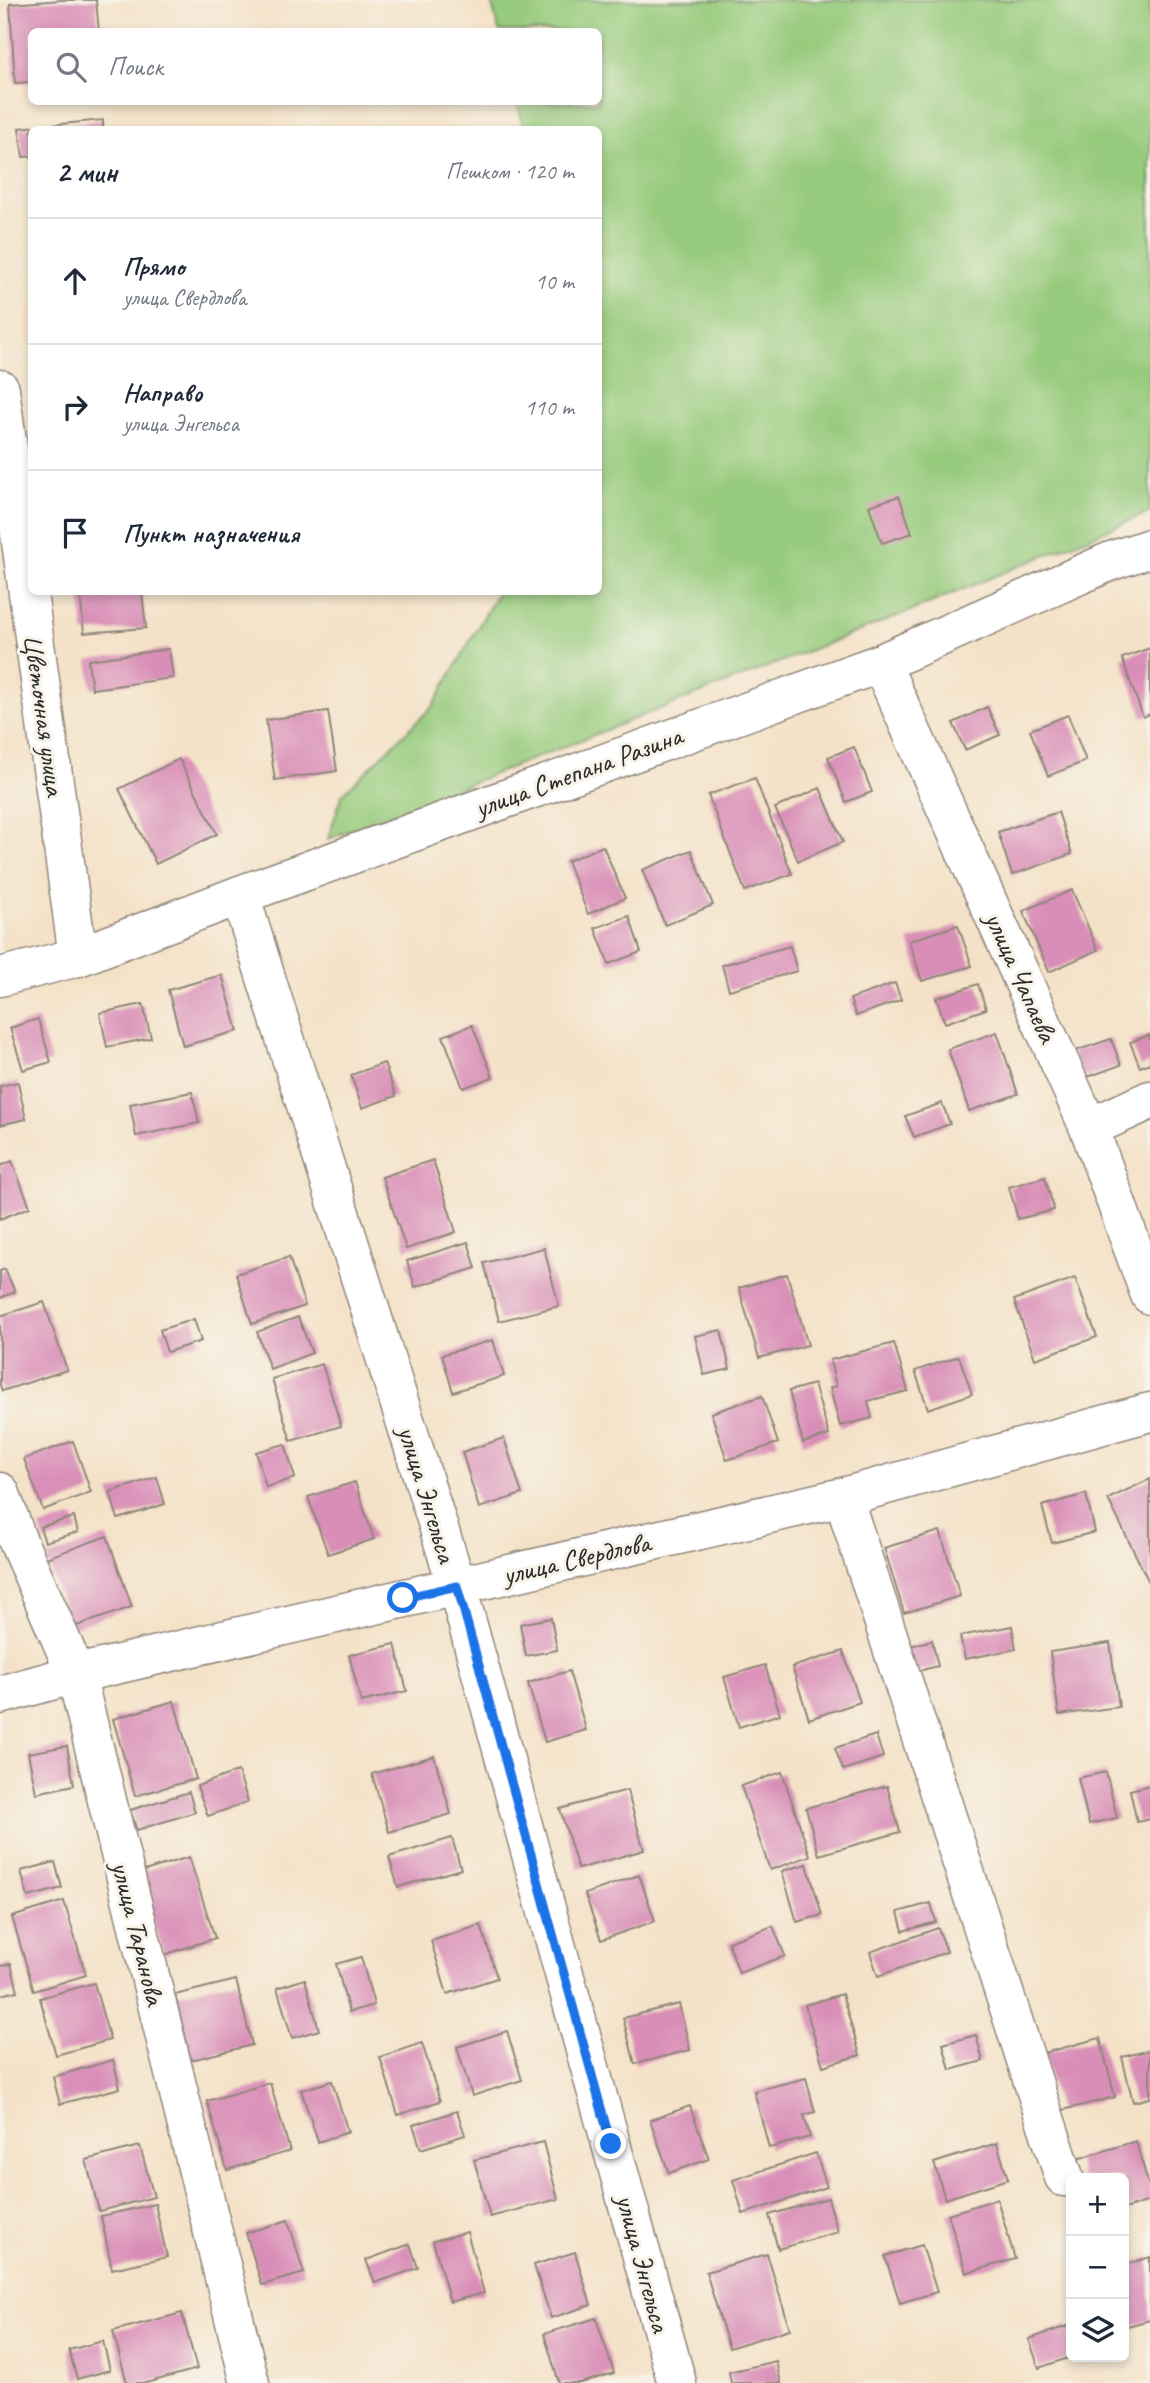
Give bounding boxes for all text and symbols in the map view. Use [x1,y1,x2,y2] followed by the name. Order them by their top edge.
[28,28,602,105] search box
[52,48,90,86] icon: search
[108,50,163,83] text: Поиск
[56,153,117,191] text: 2 мин
[446,157,574,186] text: Пешком · 120 m
[123,250,185,283] text: Прямо
[56,262,94,300] icon: ahead
[535,267,574,296] text: 10 m
[123,283,246,312] text: улица Свердлова
[123,376,202,409] text: Направо
[56,388,94,426] icon: right
[525,393,574,422] text: 110 m
[123,409,239,438] text: улица Энгельса
[56,514,94,552] icon: arrive
[123,517,299,550] text: Пункт назначения
[16,632,73,800] street label: Цветочная улица
[468,717,689,826] street label: улица Степана Разина
[976,905,1067,1049] street label: улица Чапаева
[390,1420,465,1568] street label: улица Энгельса
[497,1524,656,1593] street label: улица Свердлова
[387,1582,418,1613] route start
[103,1856,174,2010] street label: улица Таранова
[595,2128,626,2159] route end
[1066,2173,1129,2362] map controls
[1066,2173,1129,2236] button: +
[608,2189,679,2337] street label: улица Энгельса
[1066,2236,1129,2299] button: −
[1066,2299,1129,2362] button: layers

